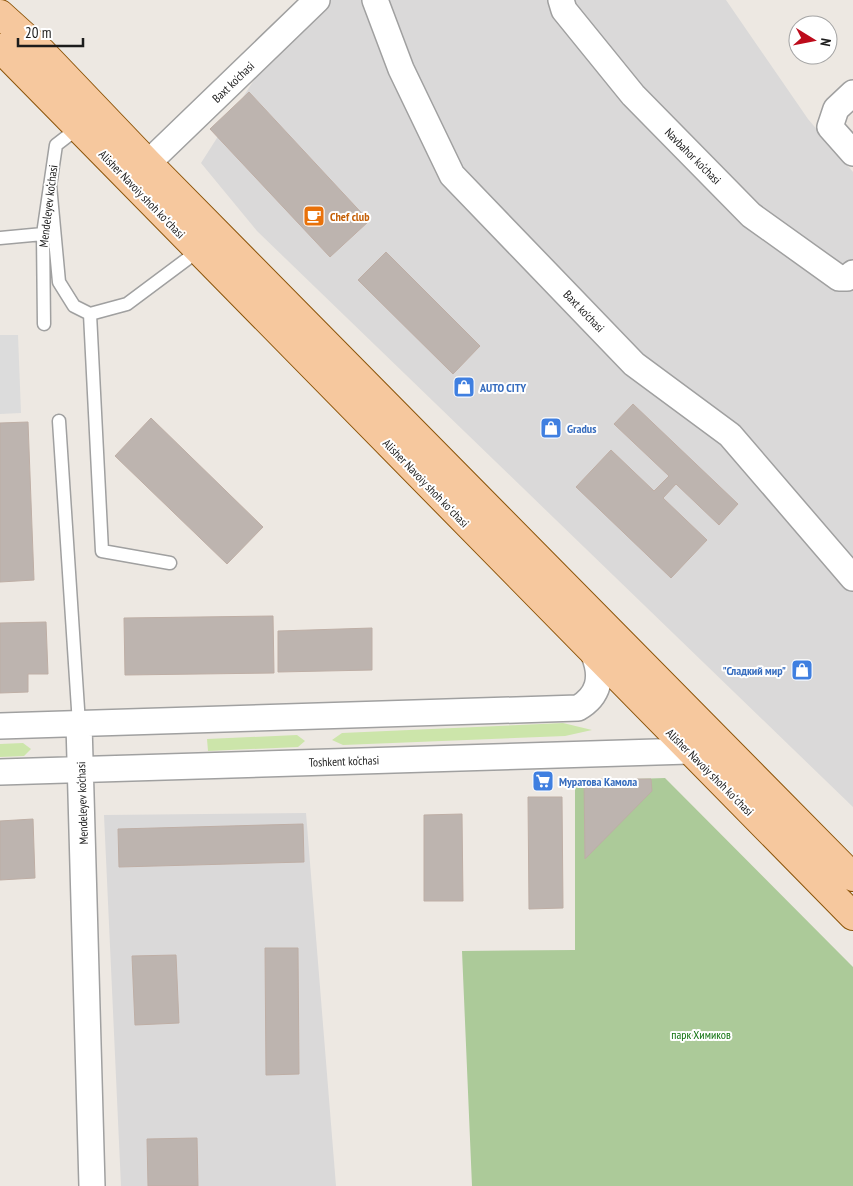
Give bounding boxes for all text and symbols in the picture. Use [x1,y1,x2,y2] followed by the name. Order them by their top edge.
[18,15,82,47] scale bar
[788,15,838,65] north arrow
[25,23,51,42] text: 20 m
[816,37,835,48] text: N
[209,58,257,106] street label: Baxt ko'chasi
[662,125,724,187] street label: Navbahor ko‘chasi
[96,147,188,241] street label: Alisher Navoiy shoh koʻchasi
[36,164,60,248] street label: Mendeleyev ko‘chasi
[302,204,326,228] cafe icon: Chef club
[330,209,370,224] place label: Chef club
[560,287,608,335] street label: Baxt ko'chasi
[452,375,476,399] shop icon: AUTO CITY
[479,380,526,395] place label: AUTO CITY
[539,416,563,440] shop icon: Gradus
[567,421,596,436] place label: Gradus
[380,436,472,530] street label: Alisher Navoiy shoh koʻchasi
[790,658,814,682] shop icon: "Сладкий мир"
[723,663,786,678] place label: "Сладкий мир"
[663,725,757,819] street label: Alisher Navoiy shoh koʻchasi
[309,752,379,770] street label: Toshkent ko‘chasi
[73,761,91,845] street label: Mendeleyev ko‘chasi
[531,769,555,793] supermarket icon: Муратова Камола
[559,774,637,789] place label: Муратова Камола
[671,1027,731,1042] park label: парк Химиков

